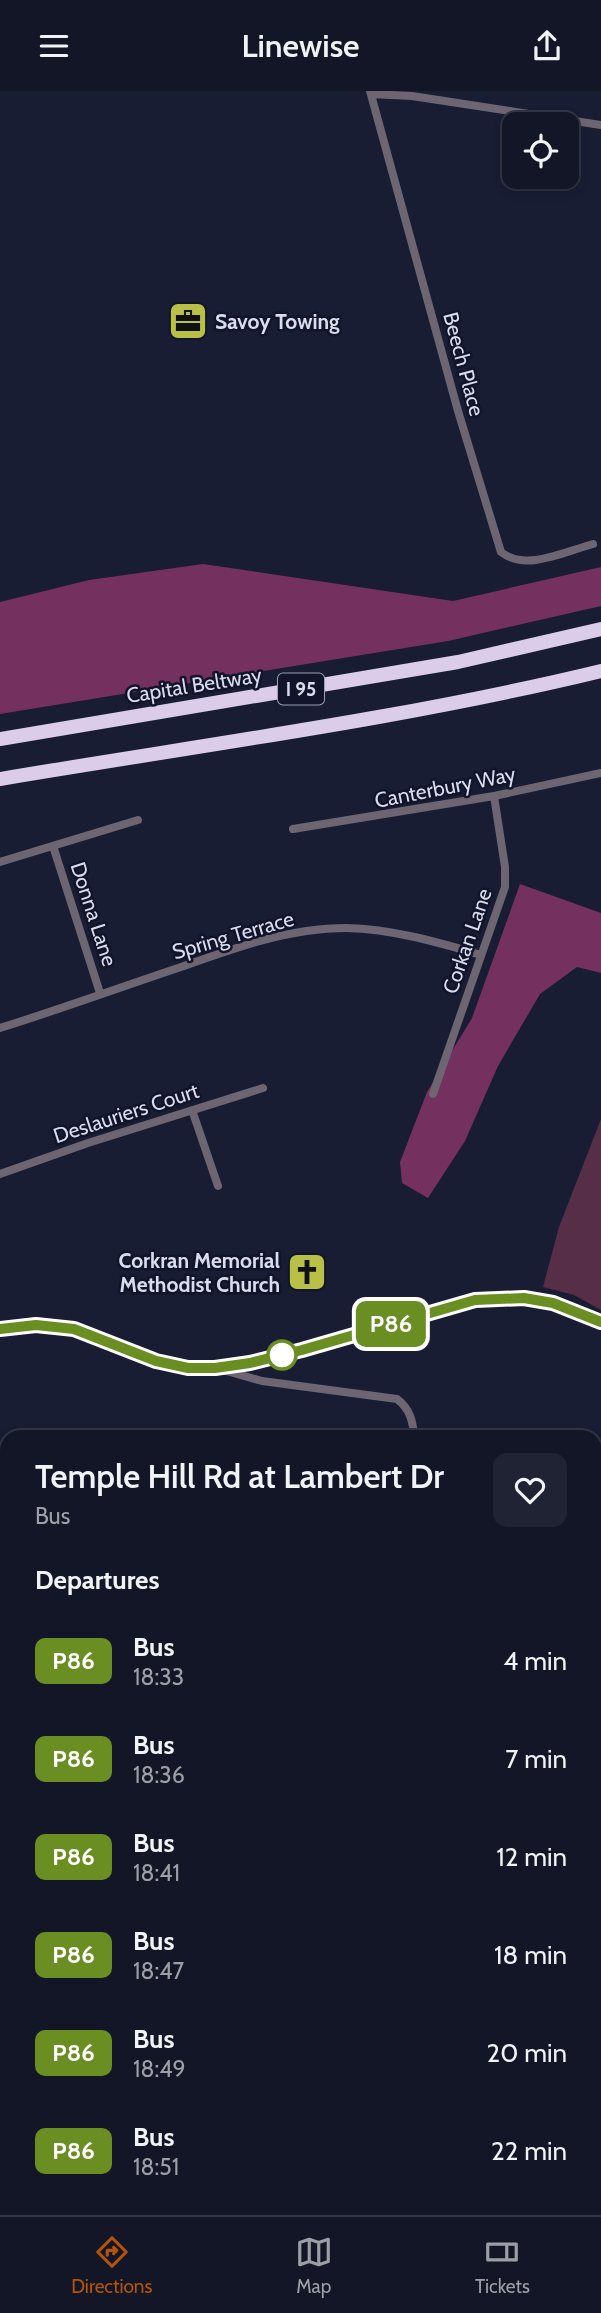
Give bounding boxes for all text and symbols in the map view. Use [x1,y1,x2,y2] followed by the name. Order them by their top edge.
[241,26,360,65] text: Linewise
[35,27,73,65] icon: menu
[528,27,566,65] icon: share
[502,112,579,189] map controls
[502,112,579,189] button: locate
[167,300,209,342] office icon: Savoy Towing
[215,309,340,334] place label: Savoy Towing
[438,309,490,419] street label: Beech Place
[125,662,264,708] street label: Capital Beltway
[278,673,324,705] road number: I 95
[372,761,518,813] street label: Canterbury Way
[65,859,123,969] street label: Donna Lane
[437,885,497,997] street label: Corkan Lane
[169,906,297,964] street label: Spring Terrace
[50,1078,202,1148] street label: Deslauriers Court
[119,1248,280,1297] place label: Corkran Memorial Methodist Church
[286,1251,328,1293] church icon: Corkran Memorial Methodist Church
[351,1301,431,1347] line badge: P86
[370,1309,412,1338] text: P86
[267,1340,297,1370] unlabelled marker
[493,1453,567,1527] button: heart
[35,1456,444,1496] text: Temple Hill Rd at Lambert Dr
[35,1502,70,1530] text: Bus
[35,1564,159,1596] text: Departures
[133,1631,174,1663] text: Bus
[503,1645,567,1677] text: 4 min
[52,1646,95,1675] text: P86
[133,1663,184,1691] text: 18:33
[133,1729,174,1761] text: Bus
[505,1743,567,1775] text: 7 min
[52,1744,95,1773] text: P86
[133,1761,185,1789] text: 18:36
[133,1827,174,1859] text: Bus
[496,1841,567,1873] text: 12 min
[52,1842,95,1871] text: P86
[133,1859,180,1887] text: 18:41
[133,1925,174,1957] text: Bus
[494,1939,567,1971] text: 18 min
[52,1940,95,1969] text: P86
[133,1957,184,1985] text: 18:47
[133,2023,174,2055] text: Bus
[487,2037,567,2069] text: 20 min
[52,2038,95,2067] text: P86
[133,2055,186,2083] text: 18:49
[133,2121,174,2153] text: Bus
[491,2135,567,2167] text: 22 min
[52,2136,95,2165] text: P86
[133,2153,179,2181] text: 18:51
[71,2233,152,2298] tab: Directions
[295,2233,333,2298] tab: Map
[475,2233,530,2298] tab: Tickets

